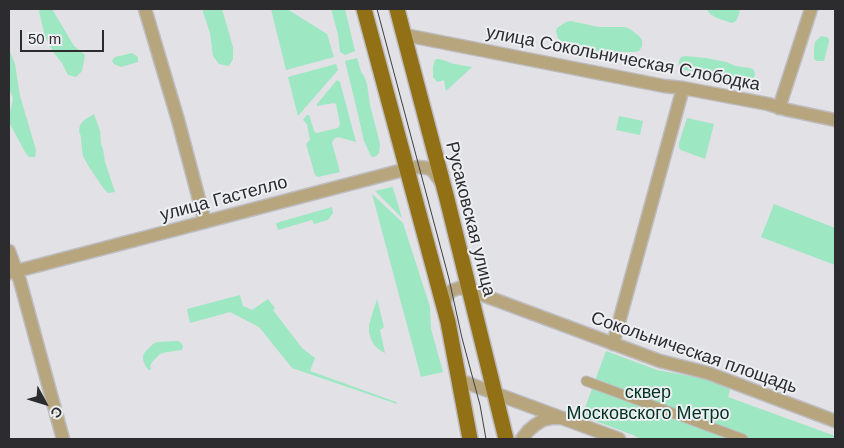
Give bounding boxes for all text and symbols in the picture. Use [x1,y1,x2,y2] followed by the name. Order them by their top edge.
[22,20,106,52] scale bar
[484,22,762,96] street label: улица Сокольническая Слободка
[28,30,61,47] text: 50 m
[440,139,500,299] street label: Русаковская улица
[158,172,290,226] street label: улица Гастелло
[588,307,800,399] street label: Сокольническая площадь
[20,378,70,428] north arrow
[567,382,729,424] park label: сквер Московского Метро
[47,403,66,421] text: С

